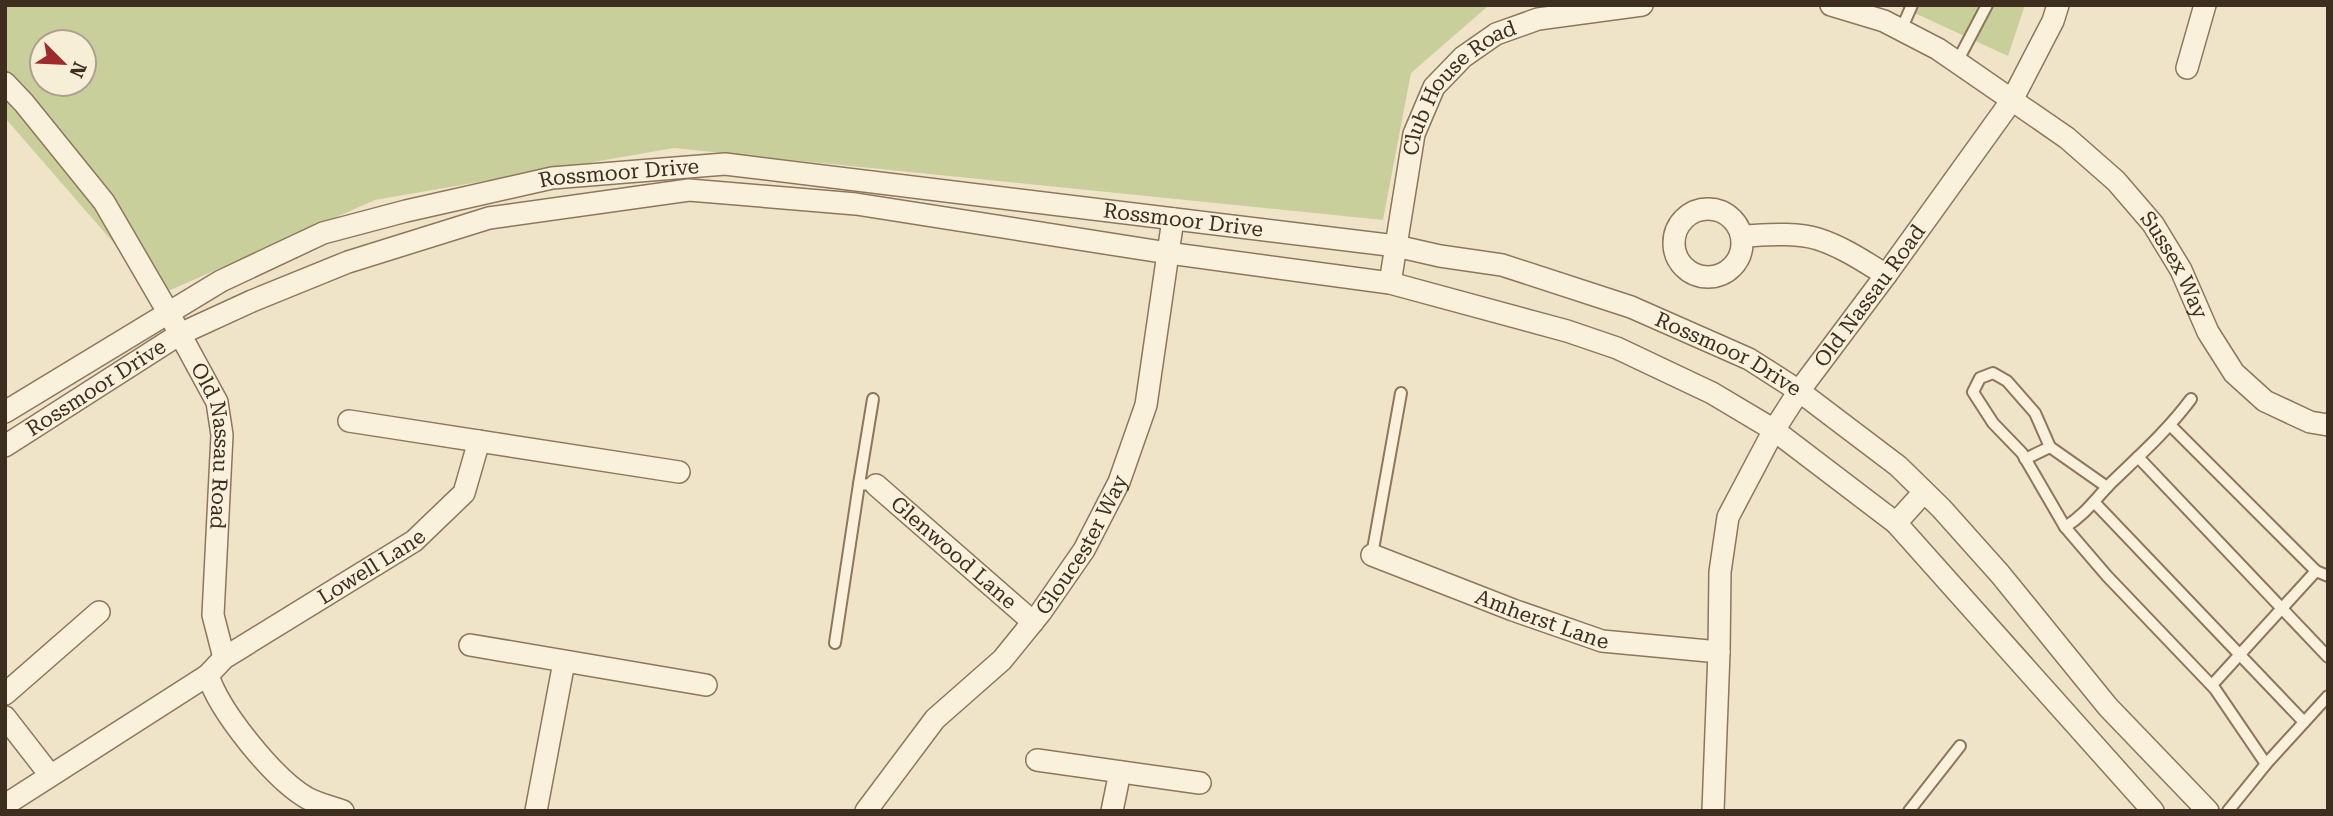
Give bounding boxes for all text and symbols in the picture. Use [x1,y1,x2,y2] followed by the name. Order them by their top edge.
[1399,16,1520,157] street label: Club House Road
[28,28,98,98] north arrow
[64,58,92,81] text: N
[536,154,700,193] street label: Rossmoor Drive
[1102,198,1264,242] street label: Rossmoor Drive
[2135,206,2213,323] street label: Sussex Way
[1809,220,1931,372] street label: Old Nassau Road
[1651,307,1806,401] street label: Rossmoor Drive
[22,334,170,441] street label: Rossmoor Drive
[186,358,234,531] street label: Old Nassau Road
[1031,471,1133,619] street label: Gloucester Way
[886,491,1021,614] street label: Glenwood Lane
[314,524,431,609] street label: Lowell Lane
[1472,584,1610,654] street label: Amherst Lane

